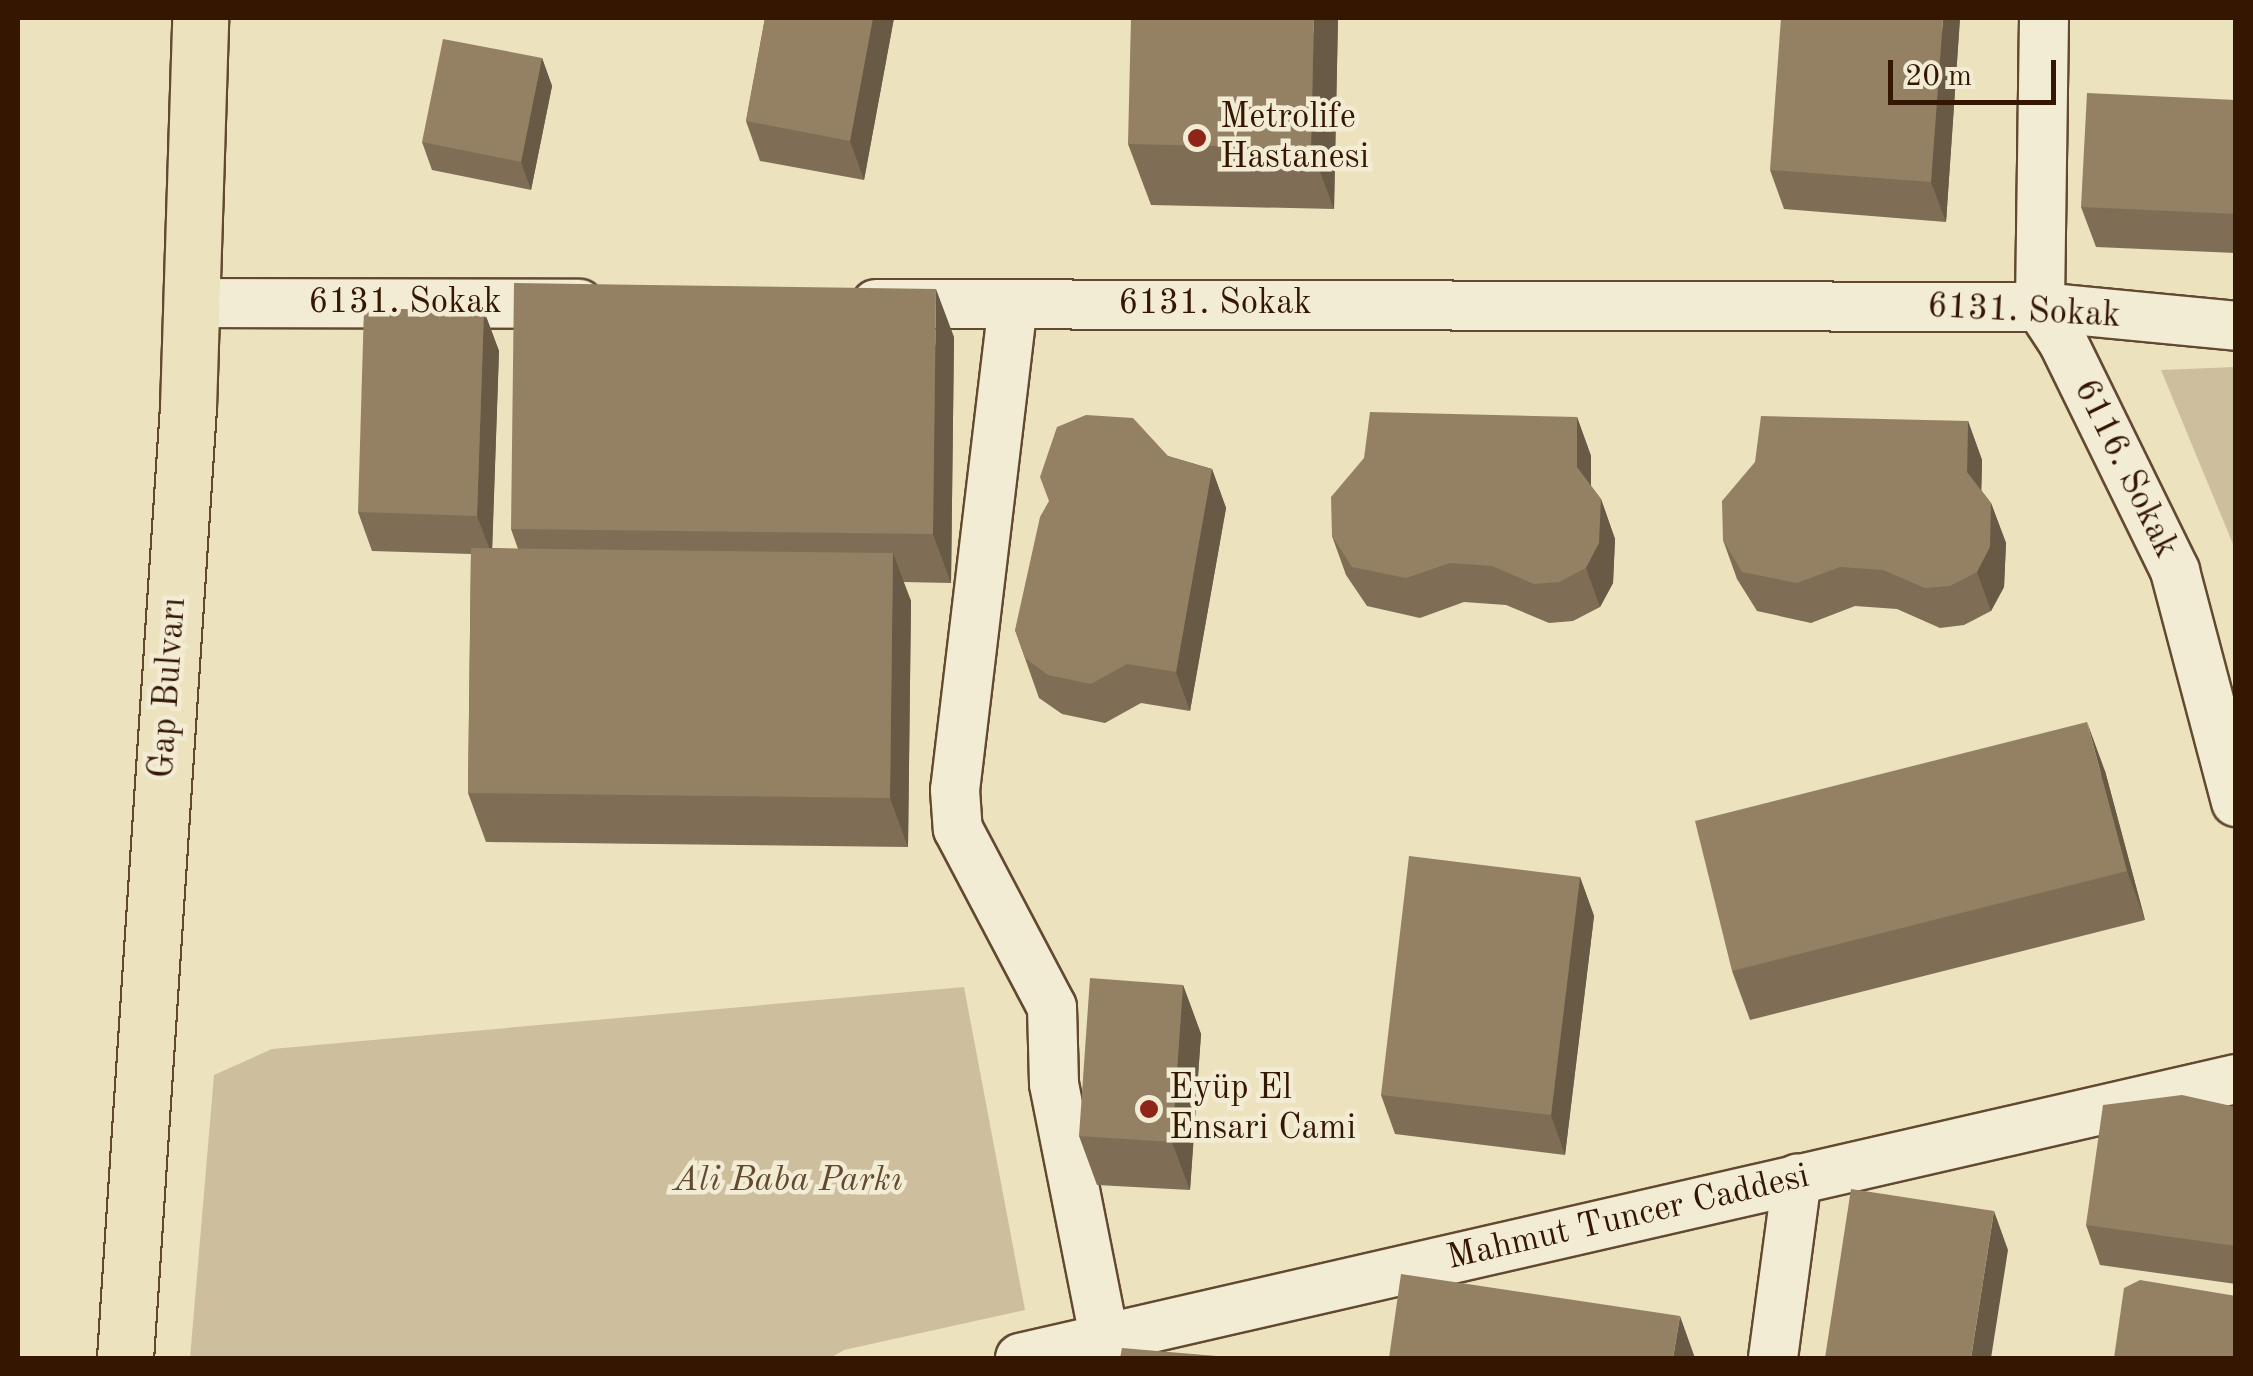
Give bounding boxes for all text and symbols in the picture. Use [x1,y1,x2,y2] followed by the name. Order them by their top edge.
[1893,40,2060,102] scale bar
[1905,62,1972,92] text: 20 m
[1220,97,1369,179] place label: Metrolife Hastanesi
[1184,125,1210,151] marker: Metrolife Hastanesi
[308,282,502,324] street label: 6131. Sokak
[1118,283,1312,325] street label: 6131. Sokak
[1926,286,2122,338] street label: 6131. Sokak
[2064,373,2186,565] street label: 6116. Sokak
[142,596,196,780] street label: Gap Bulvarı
[1169,1068,1356,1150] place label: Eyüp El Ensari Cami
[1138,1098,1160,1120] marker: Eyüp El Ensari Cami
[1443,1156,1813,1280] street label: Mahmut Tuncer Caddesi
[673,1160,903,1202] park label: Ali Baba Parkı

